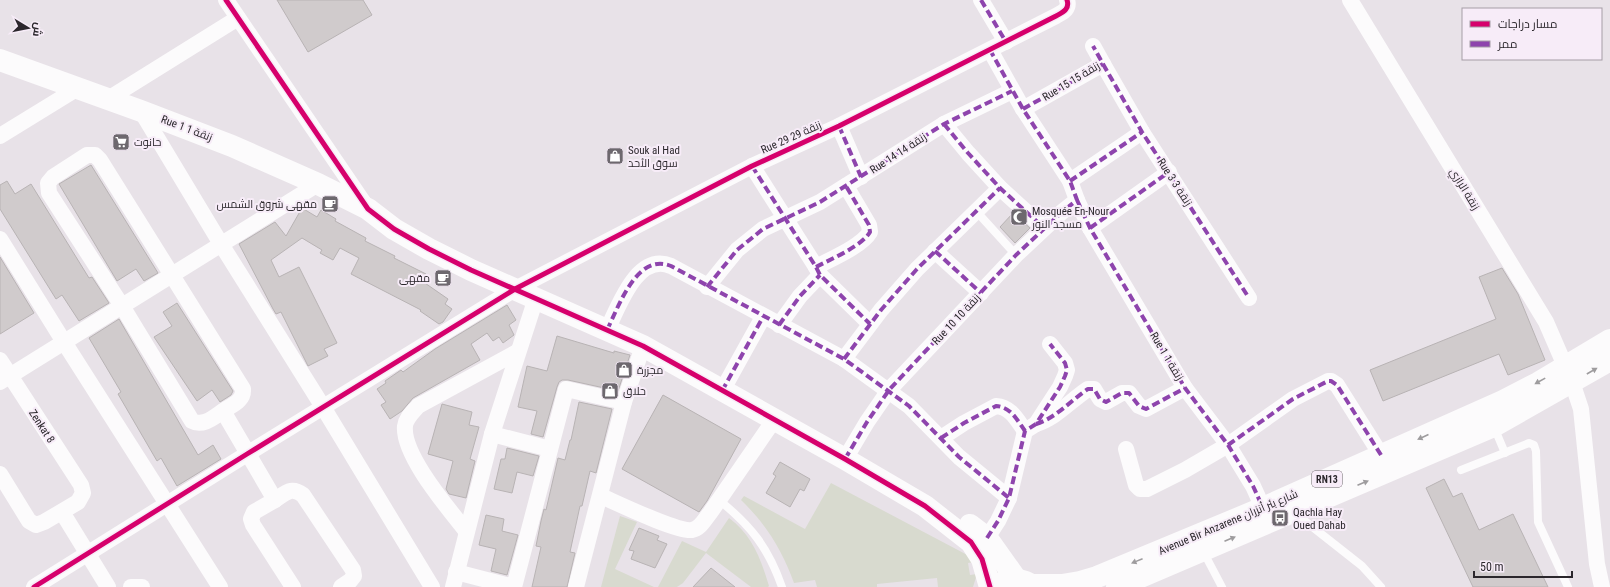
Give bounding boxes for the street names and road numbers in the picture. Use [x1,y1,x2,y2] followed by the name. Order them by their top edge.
[1040,59,1102,104] street label: Rue 15 زنقة 15
[159,113,214,144] street label: Rue 1 زنقة 1
[759,118,824,157] street label: Rue 29 زنقة 29
[868,130,929,177] street label: Rue 14 زنقة 14
[1154,156,1195,209] street label: Rue 3 زنقة 3
[1445,166,1482,214] street label: زنقة الرازي
[929,291,983,347] street label: Rue 10 زنقة 10
[1147,330,1186,383] street label: Rue 1 زنقة 1
[26,407,57,446] street label: Zenkat 8
[1312,471,1342,487] road number: RN13
[1156,486,1300,559] street label: Avenue Bir Anzarene شارع بئر أنزران

